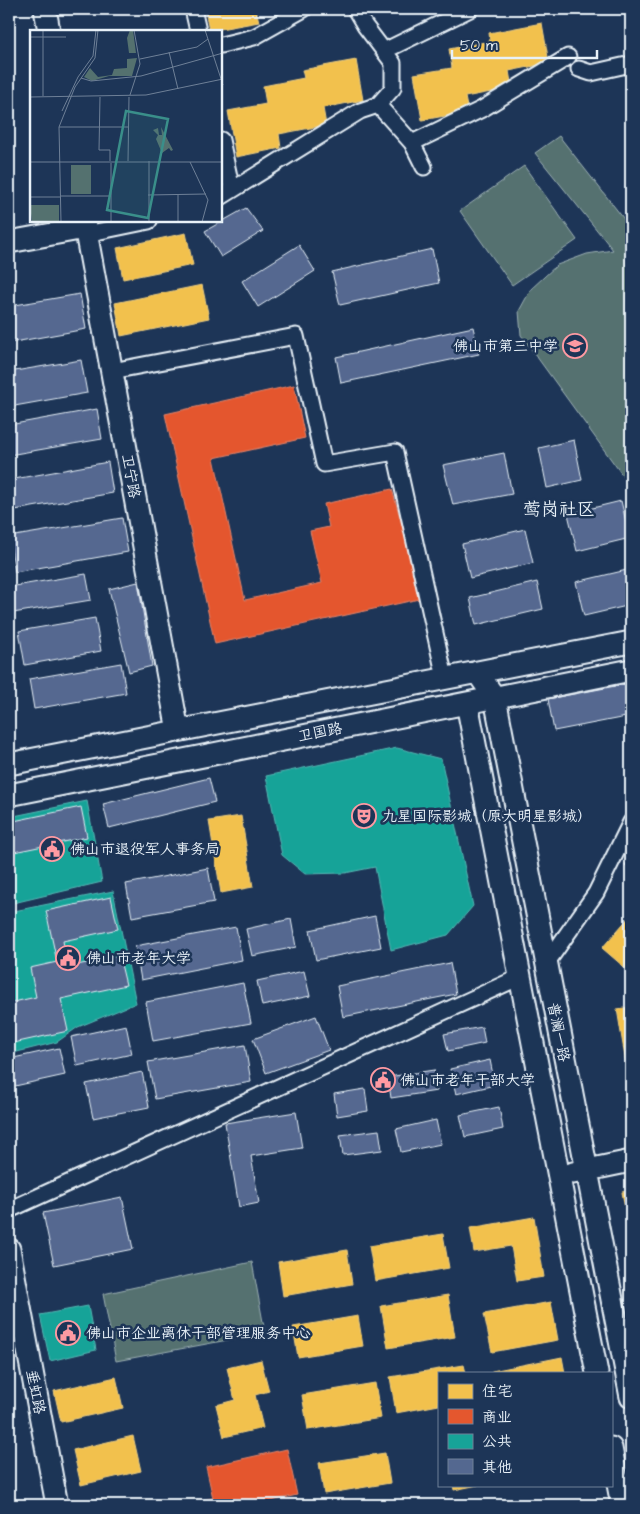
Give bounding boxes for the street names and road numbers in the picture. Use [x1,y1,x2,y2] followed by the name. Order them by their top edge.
[116,452,145,500] street label: 卫宁路
[296,718,344,747] street label: 卫国路
[542,1001,575,1064] street label: 普澜一路
[21,1368,50,1416] street label: 垂虹路

